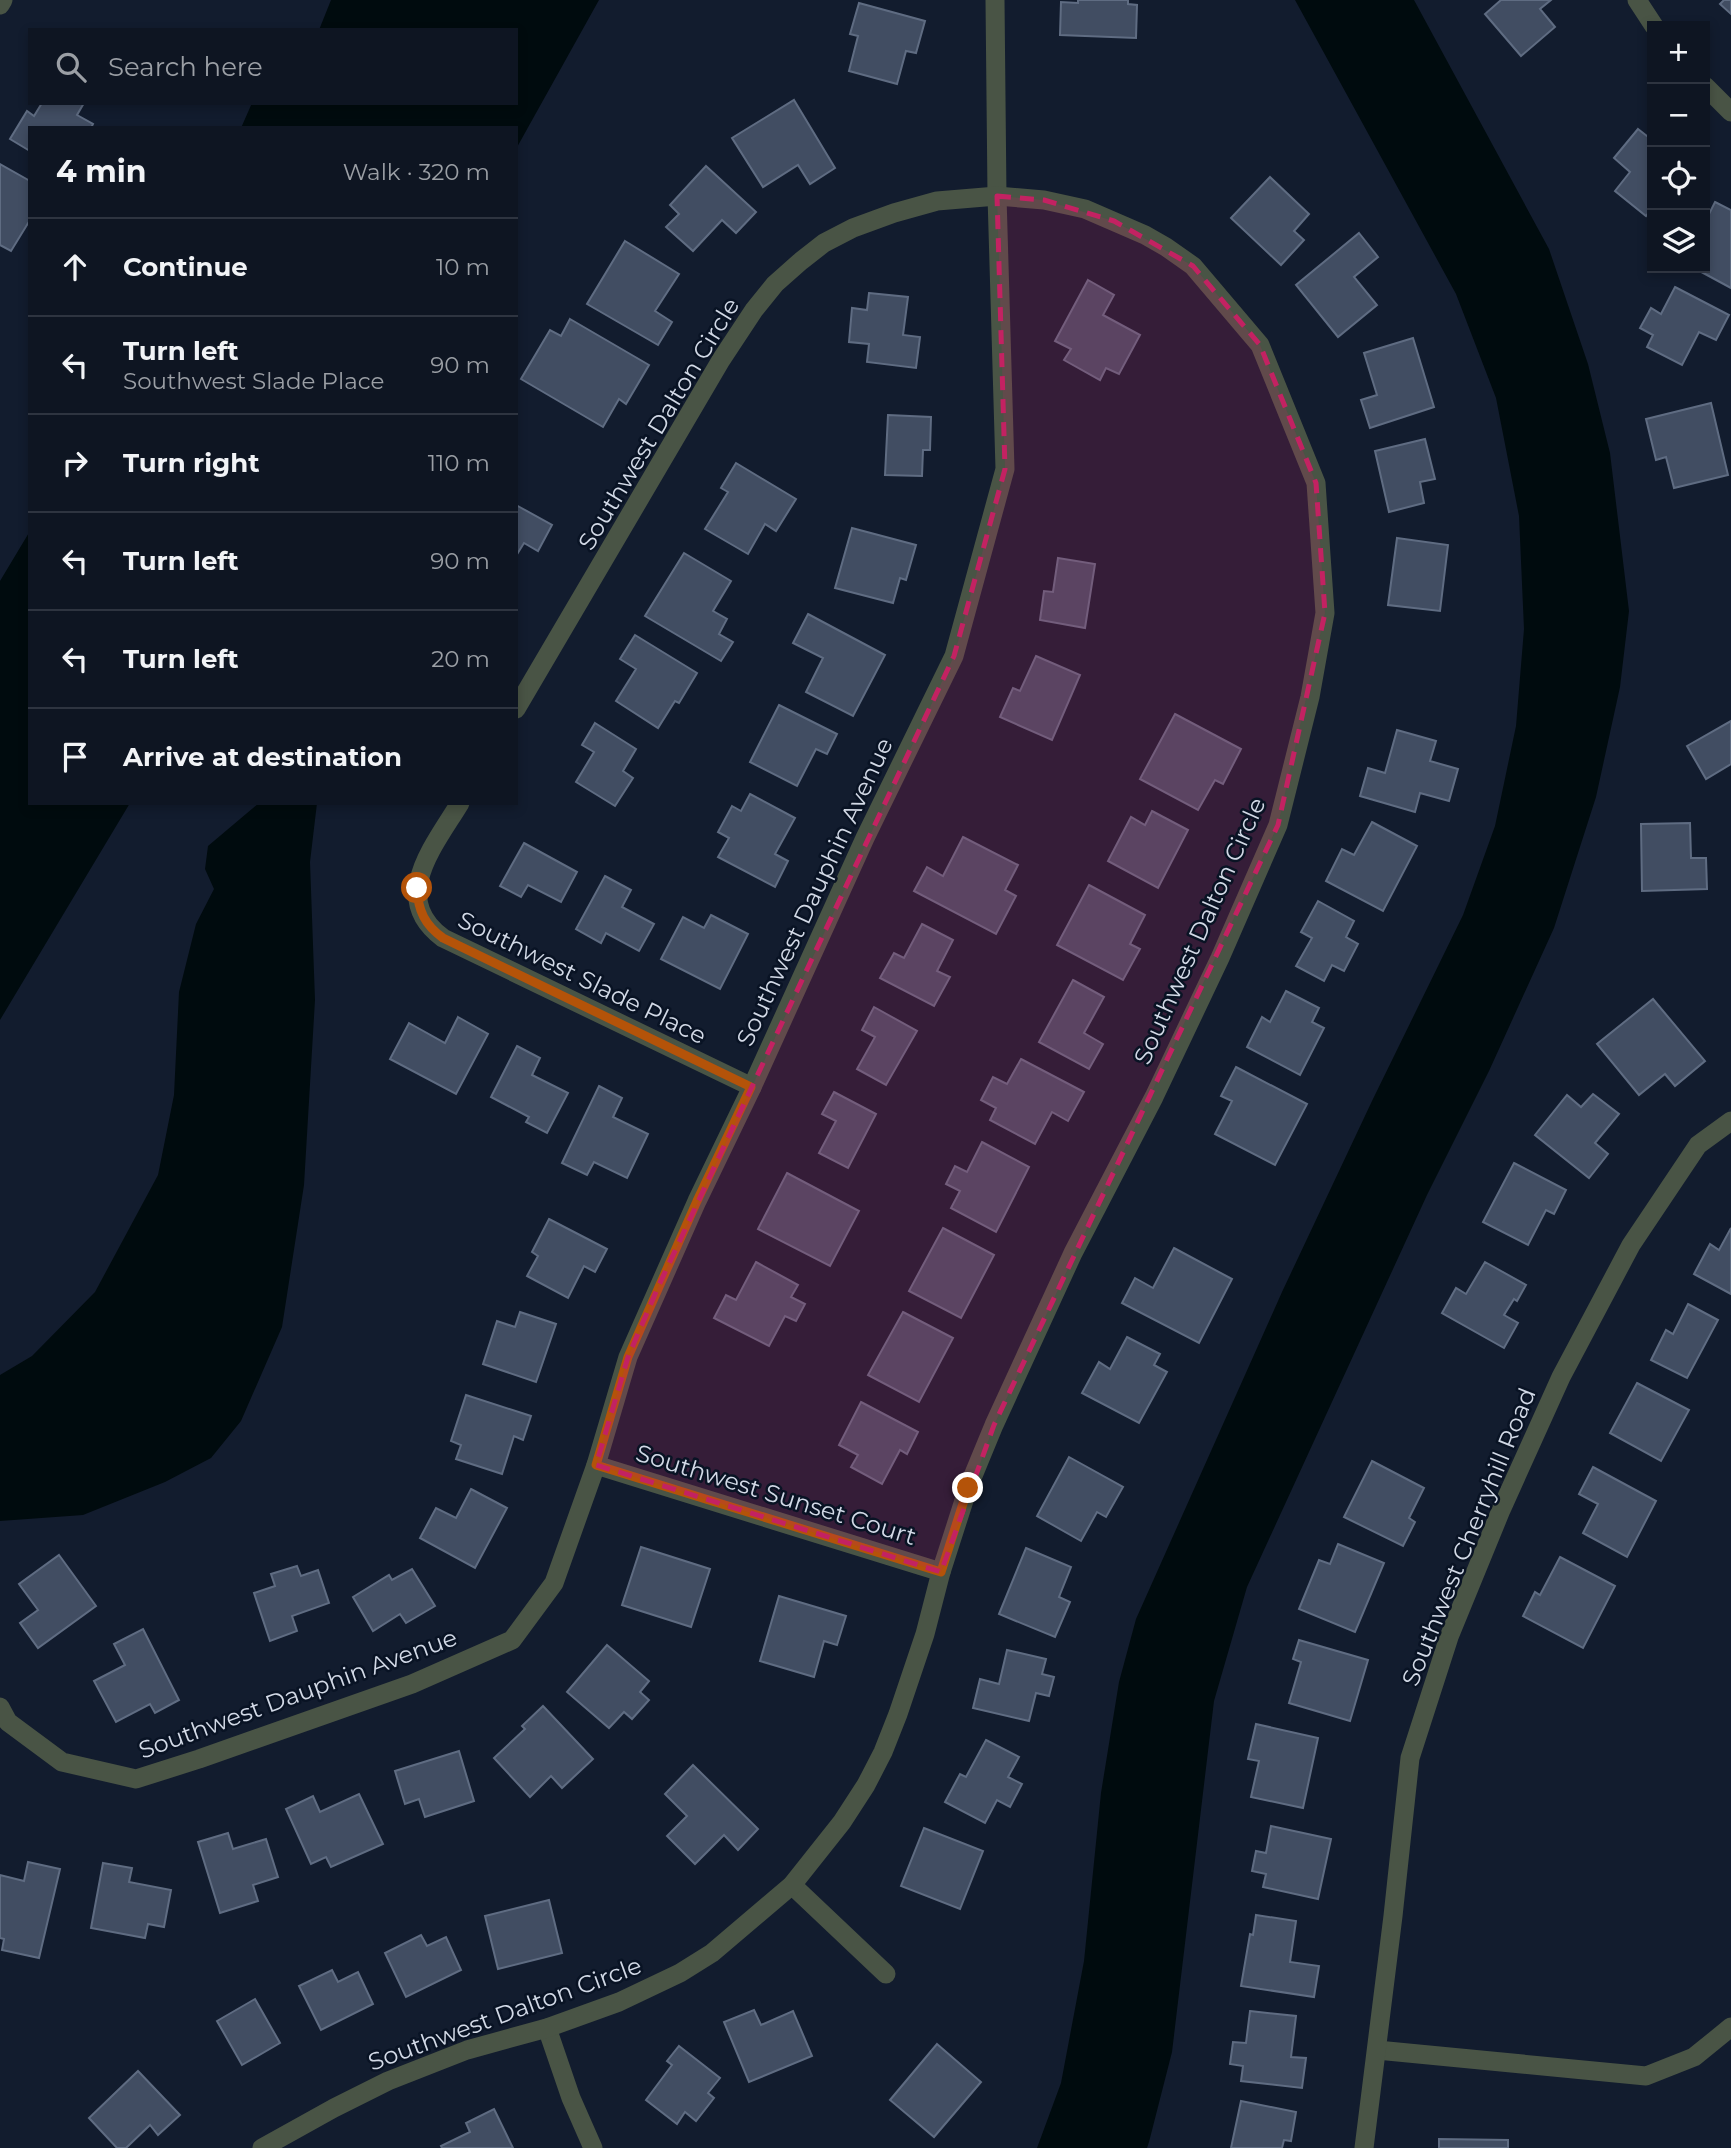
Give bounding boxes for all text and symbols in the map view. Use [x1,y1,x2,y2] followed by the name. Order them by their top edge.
[1647,21,1710,273] map controls
[1647,21,1710,84] button: +
[28,28,518,105] search box
[52,48,90,86] icon: search
[108,51,263,83] text: Search here
[1647,84,1710,147] button: −
[1647,147,1710,210] button: locate
[56,153,146,190] text: 4 min
[343,158,490,186] text: Walk · 320 m
[1647,210,1710,273] button: layers
[56,248,94,286] icon: ahead
[123,251,248,283] text: Continue
[436,253,490,281] text: 10 m
[572,293,745,555] street label: Southwest Dalton Circle
[123,335,239,367] text: Turn left
[56,346,94,384] icon: left
[430,351,490,379] text: 90 m
[123,367,384,395] text: Southwest Slade Place
[56,444,94,482] icon: right
[123,447,259,479] text: Turn right
[428,449,490,477] text: 110 m
[56,542,94,580] icon: left
[123,545,239,577] text: Turn left
[430,547,490,575] text: 90 m
[56,640,94,678] icon: left
[123,643,239,675] text: Turn left
[431,645,490,673] text: 20 m
[730,733,899,1051] street label: Southwest Dauphin Avenue
[56,738,94,776] icon: arrive
[123,741,402,773] text: Arrive at destination
[1128,793,1272,1069] street label: Southwest Dalton Circle
[401,872,432,903] route start
[453,905,711,1050] street label: Southwest Slade Place
[1395,1384,1542,1690] street label: Southwest Cherryhill Road
[633,1438,920,1551] street label: Southwest Sunset Court
[952,1472,983,1503] route end
[135,1622,461,1765] street label: Southwest Dauphin Avenue
[364,1951,645,2077] street label: Southwest Dalton Circle

